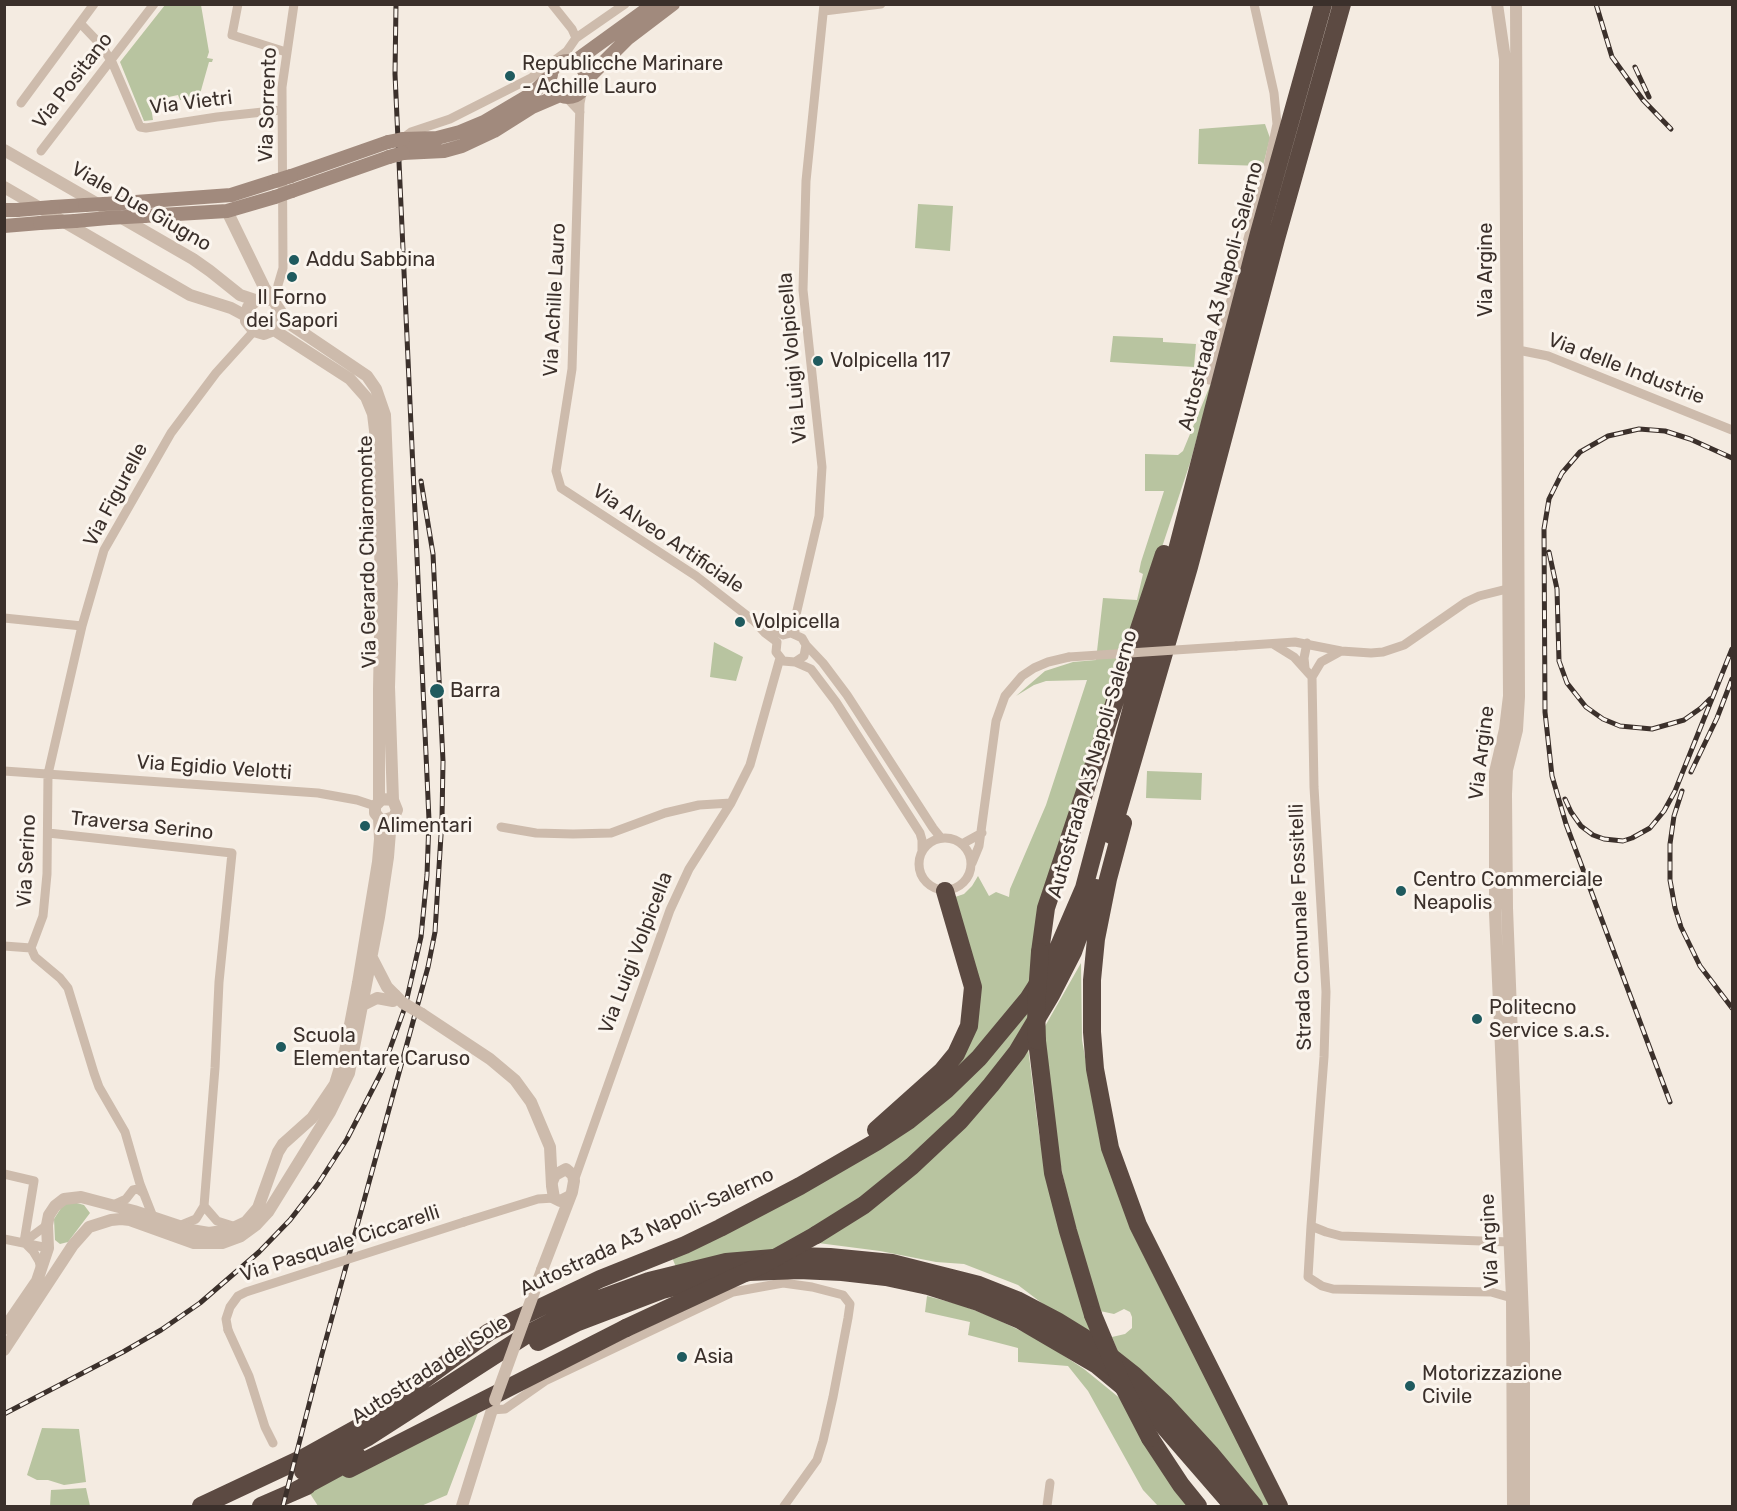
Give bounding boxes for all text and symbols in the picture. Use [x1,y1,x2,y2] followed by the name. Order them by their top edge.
[28,28,118,134] street label: Via Positano
[254,47,282,163] street label: Via Sorrento
[522,52,723,99] place label: Republicche Marinare - Achille Lauro
[503,69,517,83] marker: Republicche Marinare - Achille Lauro
[148,86,234,120] street label: Via Vietri
[67,157,215,257] street label: Viale Due Giugno
[1174,159,1268,433] street label: Autostrada A3 Napoli-Salerno
[539,222,571,378] street label: Via Achille Lauro
[1474,223,1498,317] street label: Via Argine
[306,248,435,272] place label: Addu Sabbina
[287,253,301,267] marker: Addu Sabbina
[285,270,299,284] marker: Il Forno dei Sapori
[774,272,812,444] street label: Via Luigi Volpicella
[246,286,338,333] place label: Il Forno dei Sapori
[1544,328,1708,410] street label: Via delle Industrie
[830,349,950,373] place label: Volpicella 117
[811,354,825,368] marker: Volpicella 117
[354,435,382,669] street label: Via Gerardo Chiaromonte
[79,439,153,551] street label: Via Figurelle
[588,479,748,599] street label: Via Alveo Artificiale
[752,610,840,634] place label: Volpicella
[733,615,747,629] marker: Volpicella
[1043,627,1143,901] street label: Autostrada A3 Napoli-Salerno
[450,679,500,703] place label: Barra
[428,682,446,700] marker: Barra
[1464,705,1500,801] street label: Via Argine
[135,751,293,785] street label: Via Egidio Velotti
[1285,803,1317,1051] street label: Strada Comunale Fossitelli
[69,807,215,845] street label: Traversa Serino
[13,814,41,908] street label: Via Serino
[377,814,472,838] place label: Alimentari
[358,819,372,833] marker: Alimentari
[1413,868,1603,915] place label: Centro Commerciale Neapolis
[594,869,678,1037] street label: Via Luigi Volpicella
[1394,884,1408,898] marker: Centro Commerciale Neapolis
[1489,996,1610,1043] place label: Politecno Service s.a.s.
[1470,1012,1484,1026] marker: Politecno Service s.a.s.
[293,1024,470,1071] place label: Scuola Elementare Caruso
[274,1040,288,1054] marker: Scuola Elementare Caruso
[516,1163,778,1301] street label: Autostrada A3 Napoli-Salerno
[1476,1193,1504,1289] street label: Via Argine
[237,1200,443,1288] street label: Via Pasquale Ciccarelli
[347,1310,513,1430] street label: Autostrada del Sole
[694,1345,733,1369] place label: Asia
[675,1350,689,1364] marker: Asia
[1422,1362,1562,1409] place label: Motorizzazione Civile
[1403,1379,1417,1393] marker: Motorizzazione Civile

